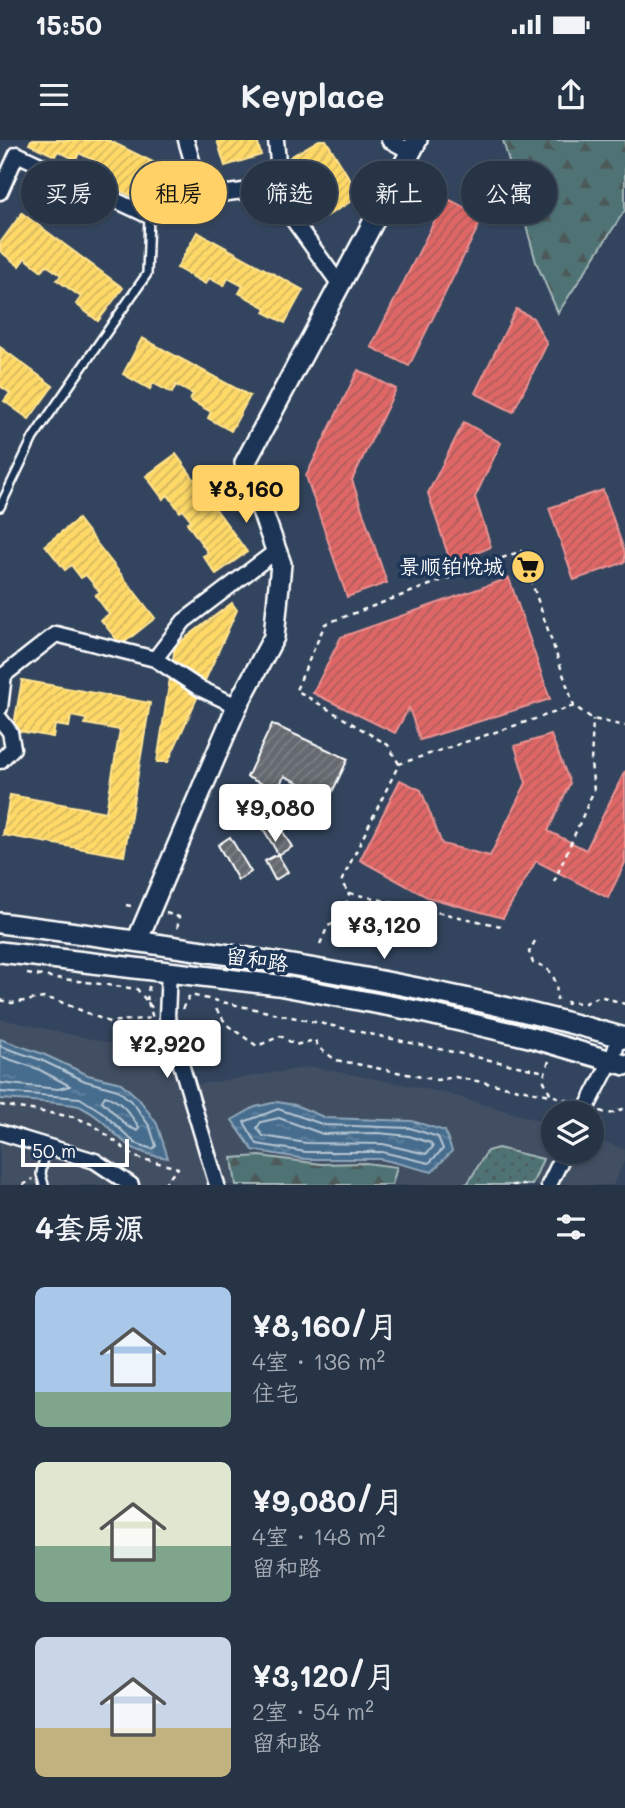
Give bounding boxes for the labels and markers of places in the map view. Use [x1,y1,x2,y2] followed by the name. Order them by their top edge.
[189,466,303,525] pin: ¥8,160
[509,548,547,586] supermarket icon: 景顺铂悦城
[399,552,504,579] place label: 景顺铂悦城
[218,784,332,844] pin: ¥9,080
[327,902,441,961] pin: ¥3,120
[110,1020,224,1080] pin: ¥2,920

